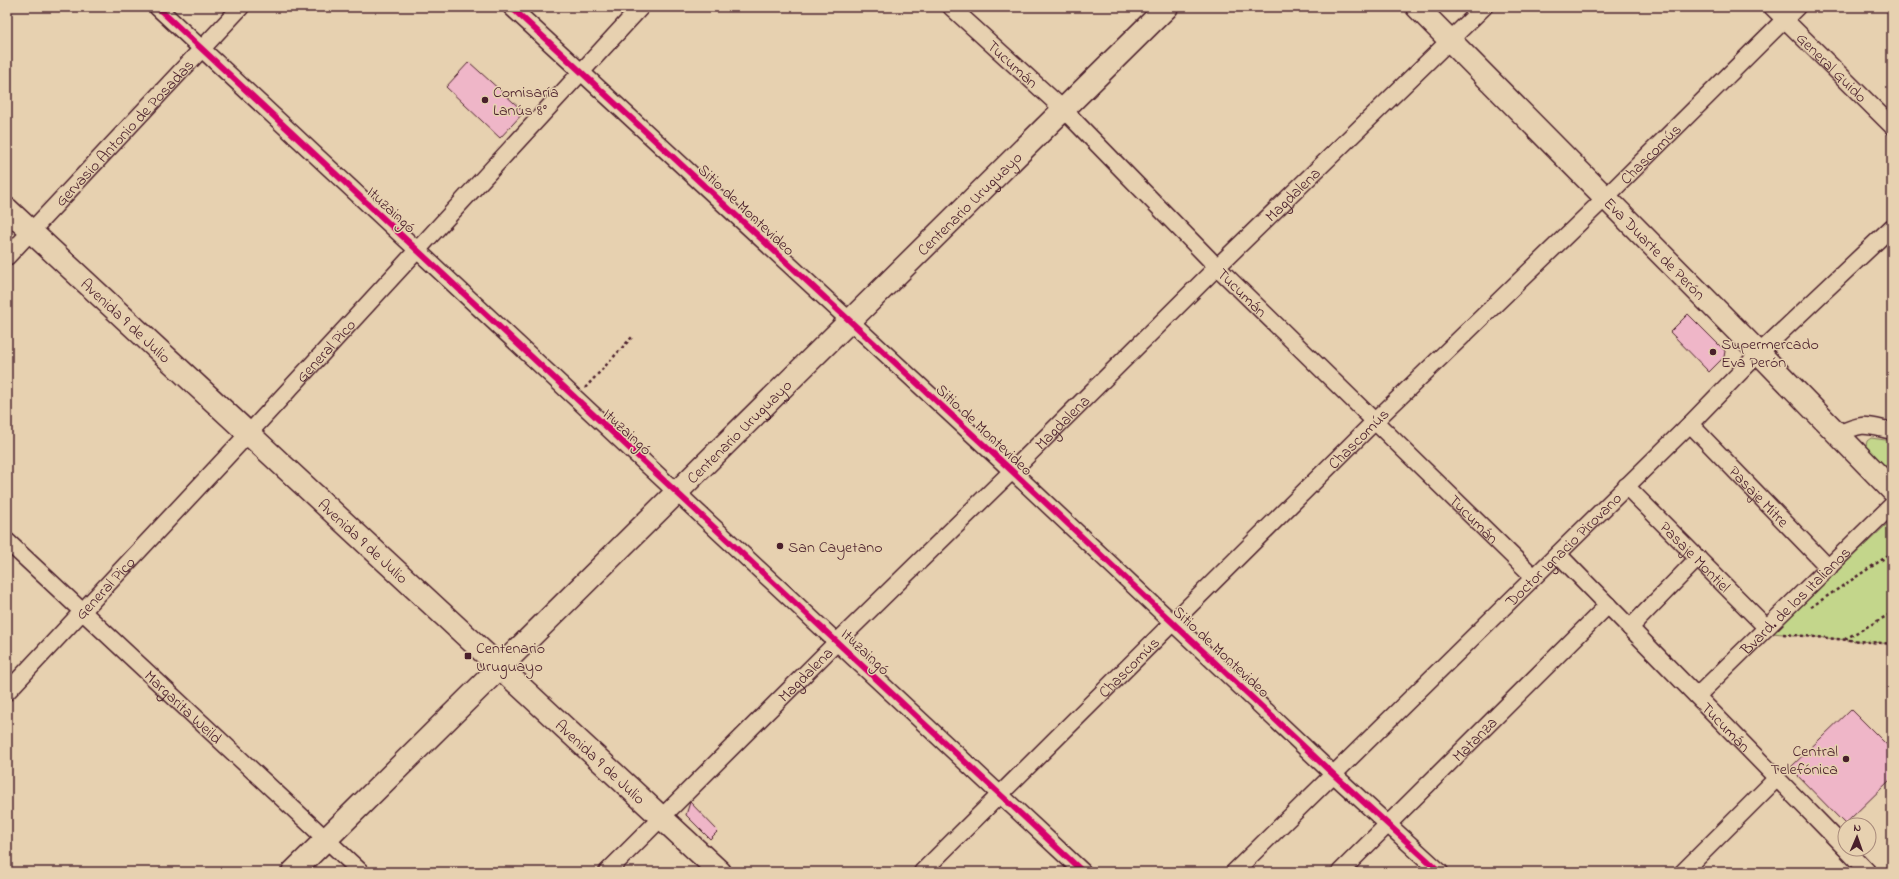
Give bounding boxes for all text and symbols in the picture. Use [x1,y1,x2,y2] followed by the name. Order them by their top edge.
[1790,27,1872,109] street label: General Guido
[981,35,1043,95] street label: Tucumán
[50,54,201,213] street label: Gervasio Antonio de Posadas
[493,81,559,123] place label: Comisaría Lanús 8°
[480,95,490,105] marker: Comisaría Lanús 8°
[1615,119,1688,191] street label: Chascomús
[912,147,1029,262] street label: Centenario Uruguayo
[691,159,800,262] street label: Sitio de Montevideo
[1260,162,1327,228] street label: Magdalena
[361,181,421,240] street label: Ituzaingó
[1597,193,1710,307] street label: Eva Duarte de Perón
[1211,263,1272,324] street label: Tucumán
[74,273,176,370] street label: Avenida 9 de Julio
[291,314,362,389] street label: General Pico
[1721,333,1819,375] place label: Supermercado Eva Perón
[1708,347,1718,357] marker: Supermercado Eva Perón
[682,375,798,490] street label: Centenario Uruguayo
[929,379,1038,482] street label: Sitio de Montevideo
[1030,390,1096,456] street label: Magdalena
[597,403,657,462] street label: Ituzaingó
[1323,403,1395,476] street label: Chascomús
[1722,461,1794,534] street label: Pasaje Mitre
[1500,487,1628,614] street label: Doctor Ignacio Pirovano
[1442,490,1504,550] street label: Tucumán
[312,494,413,590] street label: Avenida 9 de Julio
[1653,516,1736,599] street label: Pasaje Montiel
[788,536,883,560] place label: San Cayetano
[775,541,785,551] marker: San Cayetano
[1735,542,1857,662] street label: Bvard. de los Italianos
[70,552,142,626] street label: General Pico
[1166,601,1275,704] street label: Sitio de Montevideo
[835,623,895,682] street label: Ituzaingó
[1093,632,1166,704] street label: Chascomús
[476,637,545,679] place label: Centenario Uruguayo
[773,642,840,709] street label: Magdalena
[463,651,473,661] marker: Centenario Uruguayo
[138,665,227,750] street label: Margarita Weild
[1695,697,1755,758] street label: Tucumán
[1447,712,1503,768] street label: Matanza
[549,714,650,811] street label: Avenida 9 de Julio
[1771,740,1838,782] place label: Central Telefónica
[1841,754,1851,764] marker: Central Telefónica
[1837,817,1877,857] north arrow
[1853,820,1861,836] text: N

